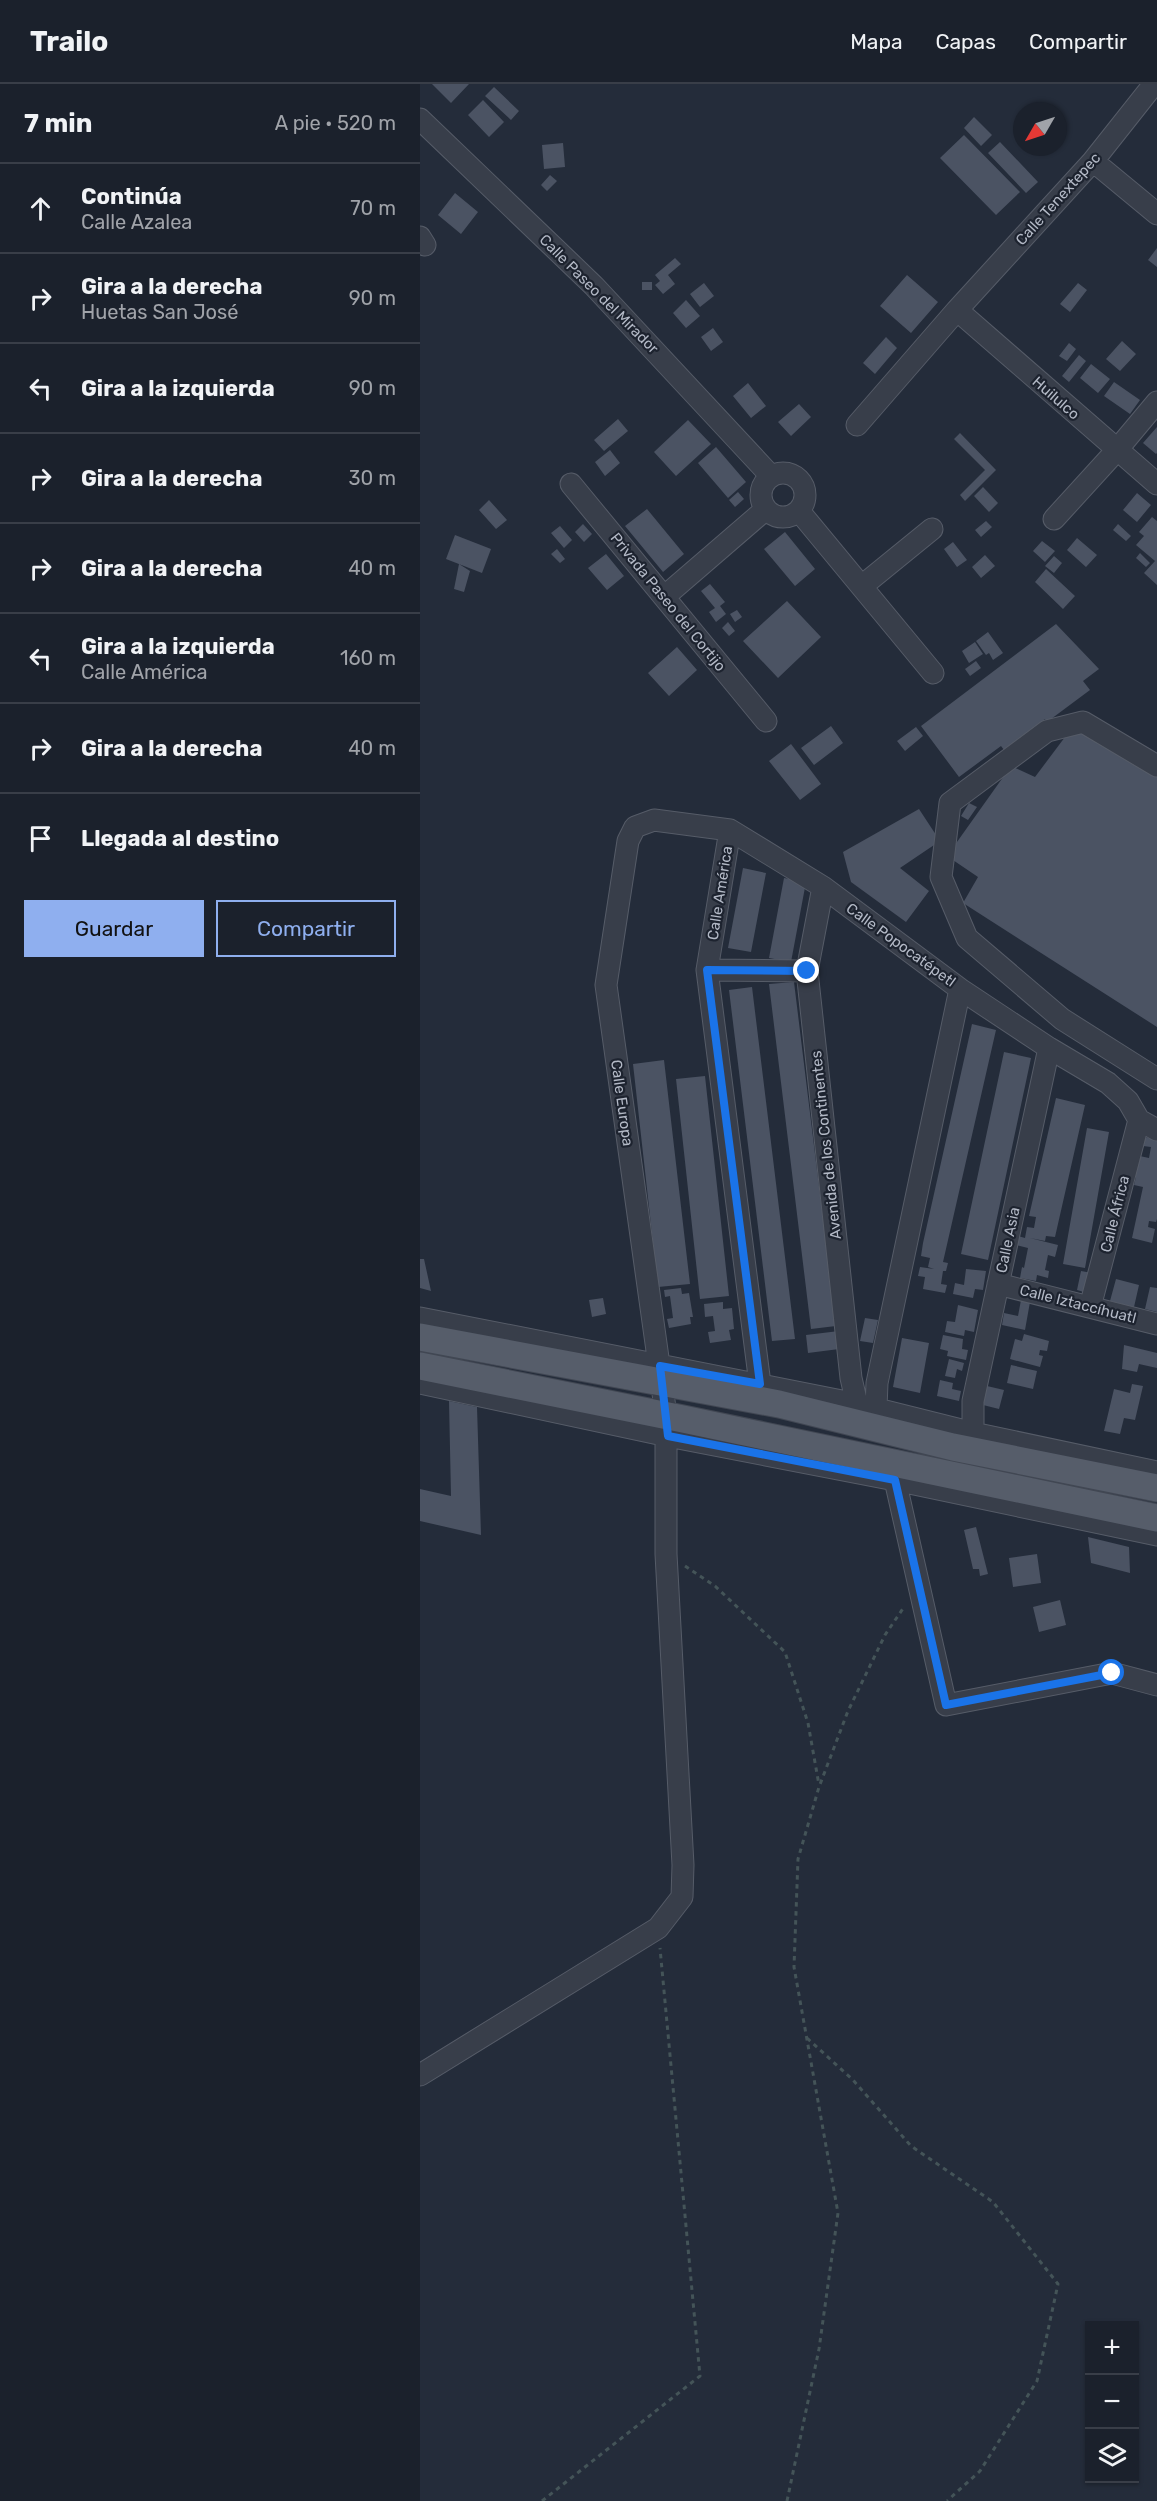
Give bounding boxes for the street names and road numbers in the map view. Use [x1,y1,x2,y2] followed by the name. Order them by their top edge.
[1012,149,1104,249] street label: Calle Tenextepec
[536,231,663,358] street label: Calle Paseo del Mirador
[1029,373,1083,423] street label: Huilulco
[607,529,729,675] street label: Privada Paseo del Cortijo
[704,845,736,941] street label: Calle América
[843,899,959,991] street label: Calle Popocatépetl
[807,1049,845,1240] street label: Avenida de los Continentes
[607,1059,637,1147] street label: Calle Europa
[1097,1174,1133,1254] street label: Calle África
[992,1205,1024,1275] street label: Calle Asia
[1018,1281,1138,1327] street label: Calle Iztaccíhuatl

